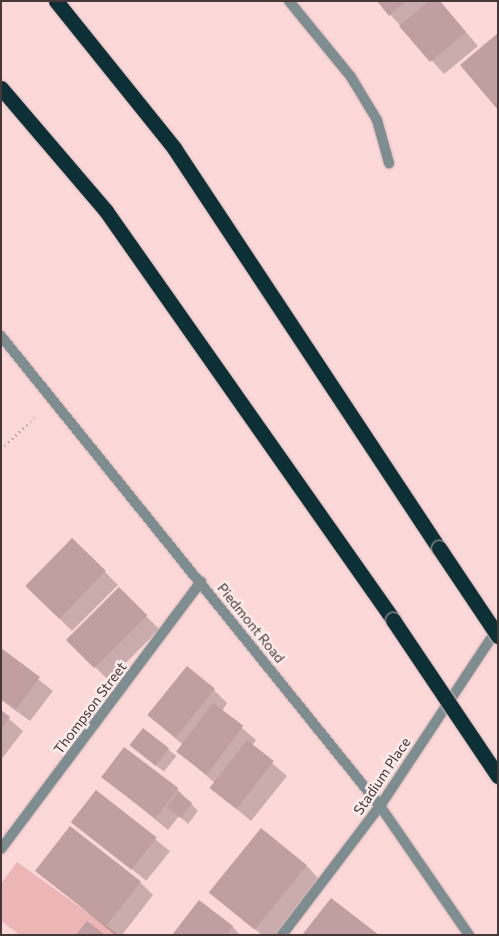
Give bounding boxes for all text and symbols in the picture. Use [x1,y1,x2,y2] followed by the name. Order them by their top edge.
[214,580,288,666] street label: Piedmont Road
[50,659,130,757] street label: Thompson Street
[350,734,414,818] street label: Stadium Place

